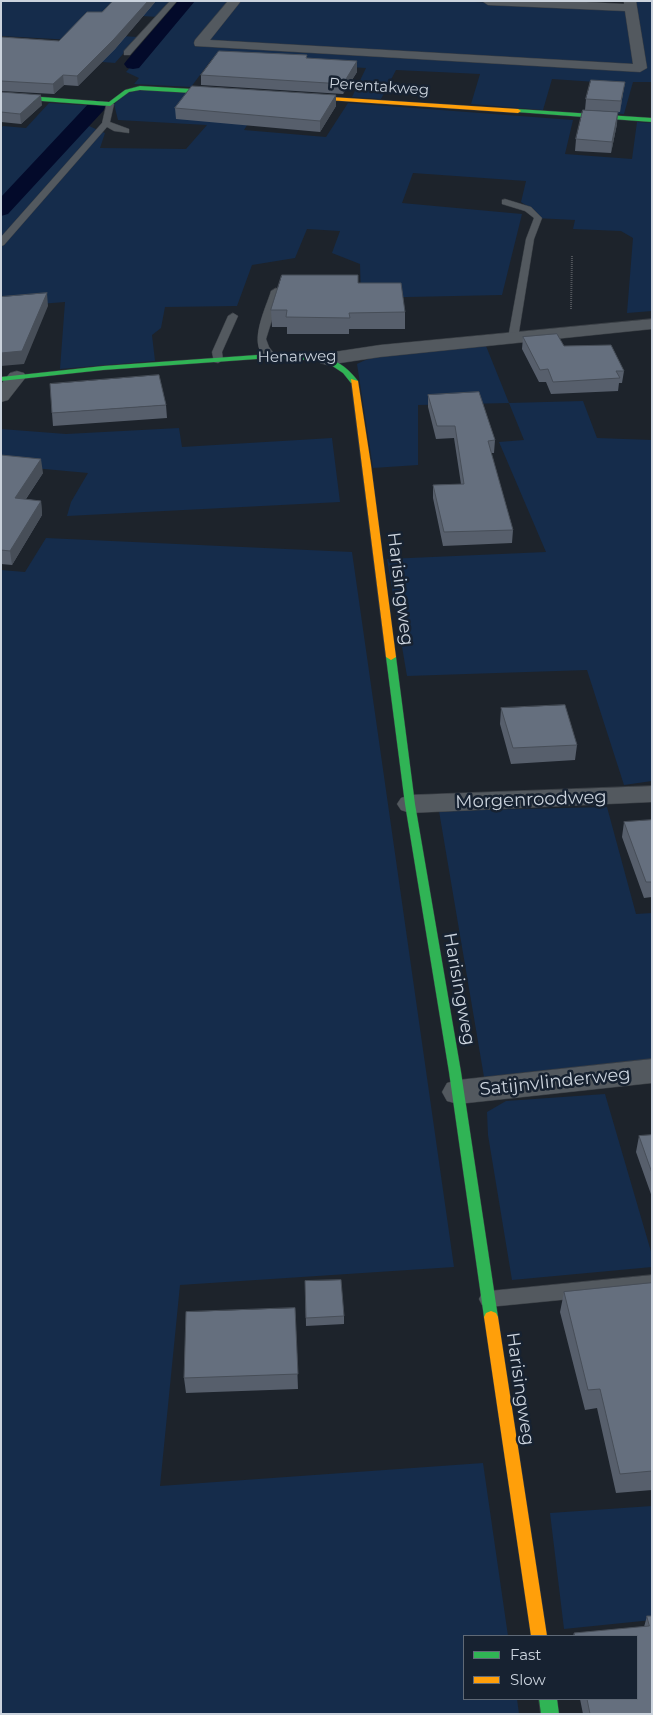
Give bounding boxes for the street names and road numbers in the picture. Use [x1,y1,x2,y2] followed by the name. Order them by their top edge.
[328,75,430,99] street label: Perentakweg
[257,347,337,367] street label: Henarweg
[382,531,418,647] street label: Harisingweg
[455,787,607,813] street label: Morgenroodweg
[438,931,480,1047] street label: Harisingweg
[478,1063,632,1101] street label: Satijnvlinderweg
[501,1331,539,1447] street label: Harisingweg

